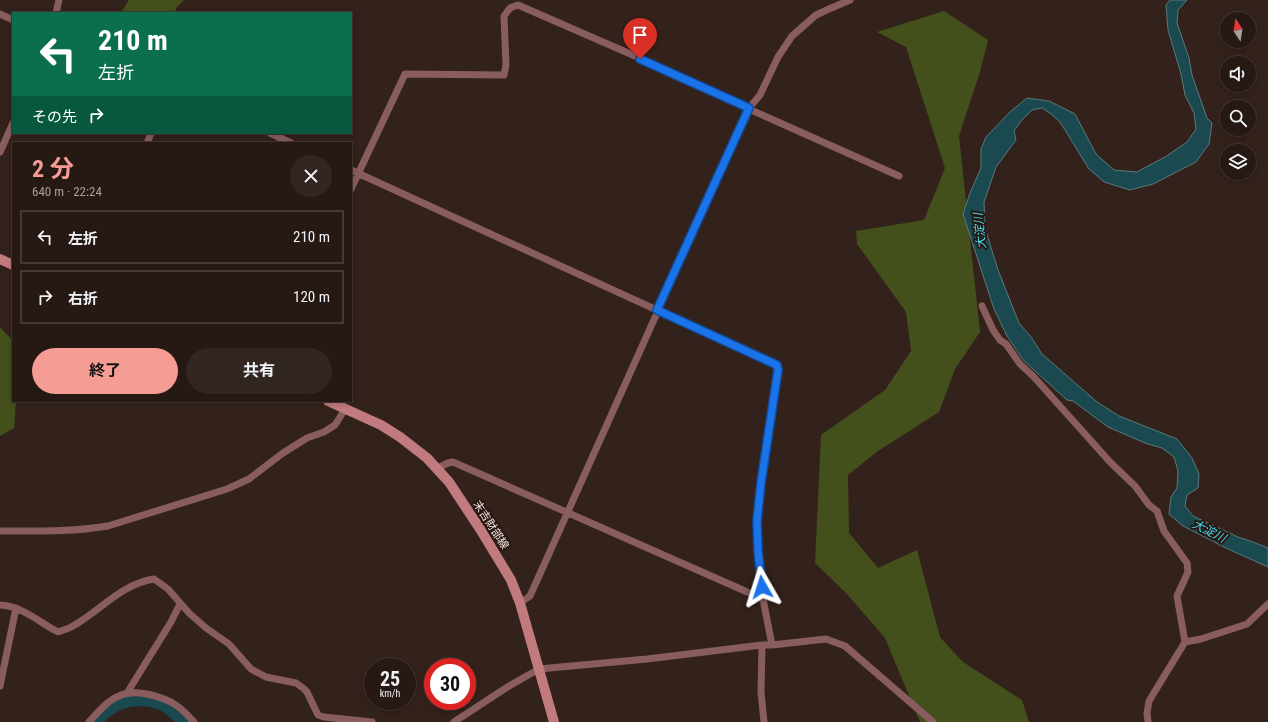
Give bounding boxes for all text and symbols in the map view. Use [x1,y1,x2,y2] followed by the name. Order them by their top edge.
[1220,12,1256,48] north arrow
[1220,12,1256,180] map controls
[623,18,657,59] pin
[98,24,168,57] text: 210 m
[629,24,651,46] icon: arrive
[32,28,84,80] icon: left
[1220,56,1256,92] button: sound
[98,62,134,83] text: 左折
[1220,100,1256,136] button: search
[85,104,107,126] icon: right
[32,108,77,126] text: その先
[1220,144,1256,180] button: layers
[32,155,74,183] text: 2 分
[290,155,332,197] button: close
[32,184,102,199] text: 640 m · 22:24
[971,210,989,250] water label: 大淀川
[34,226,56,248] icon: left
[293,228,330,246] text: 210 m
[68,230,98,248] text: 左折
[34,286,56,308] icon: right
[293,288,330,306] text: 120 m
[68,290,98,308] text: 右折
[32,348,178,394] button: 終了
[186,348,332,394] button: 共有
[471,498,511,552] street label: 末吉財部線
[1190,517,1230,546] water label: 大淀川
[741,566,783,608] position arrow
[424,658,476,710] speed limit sign: 30
[380,667,400,691] text: 25
[380,688,400,699] text: km/h

